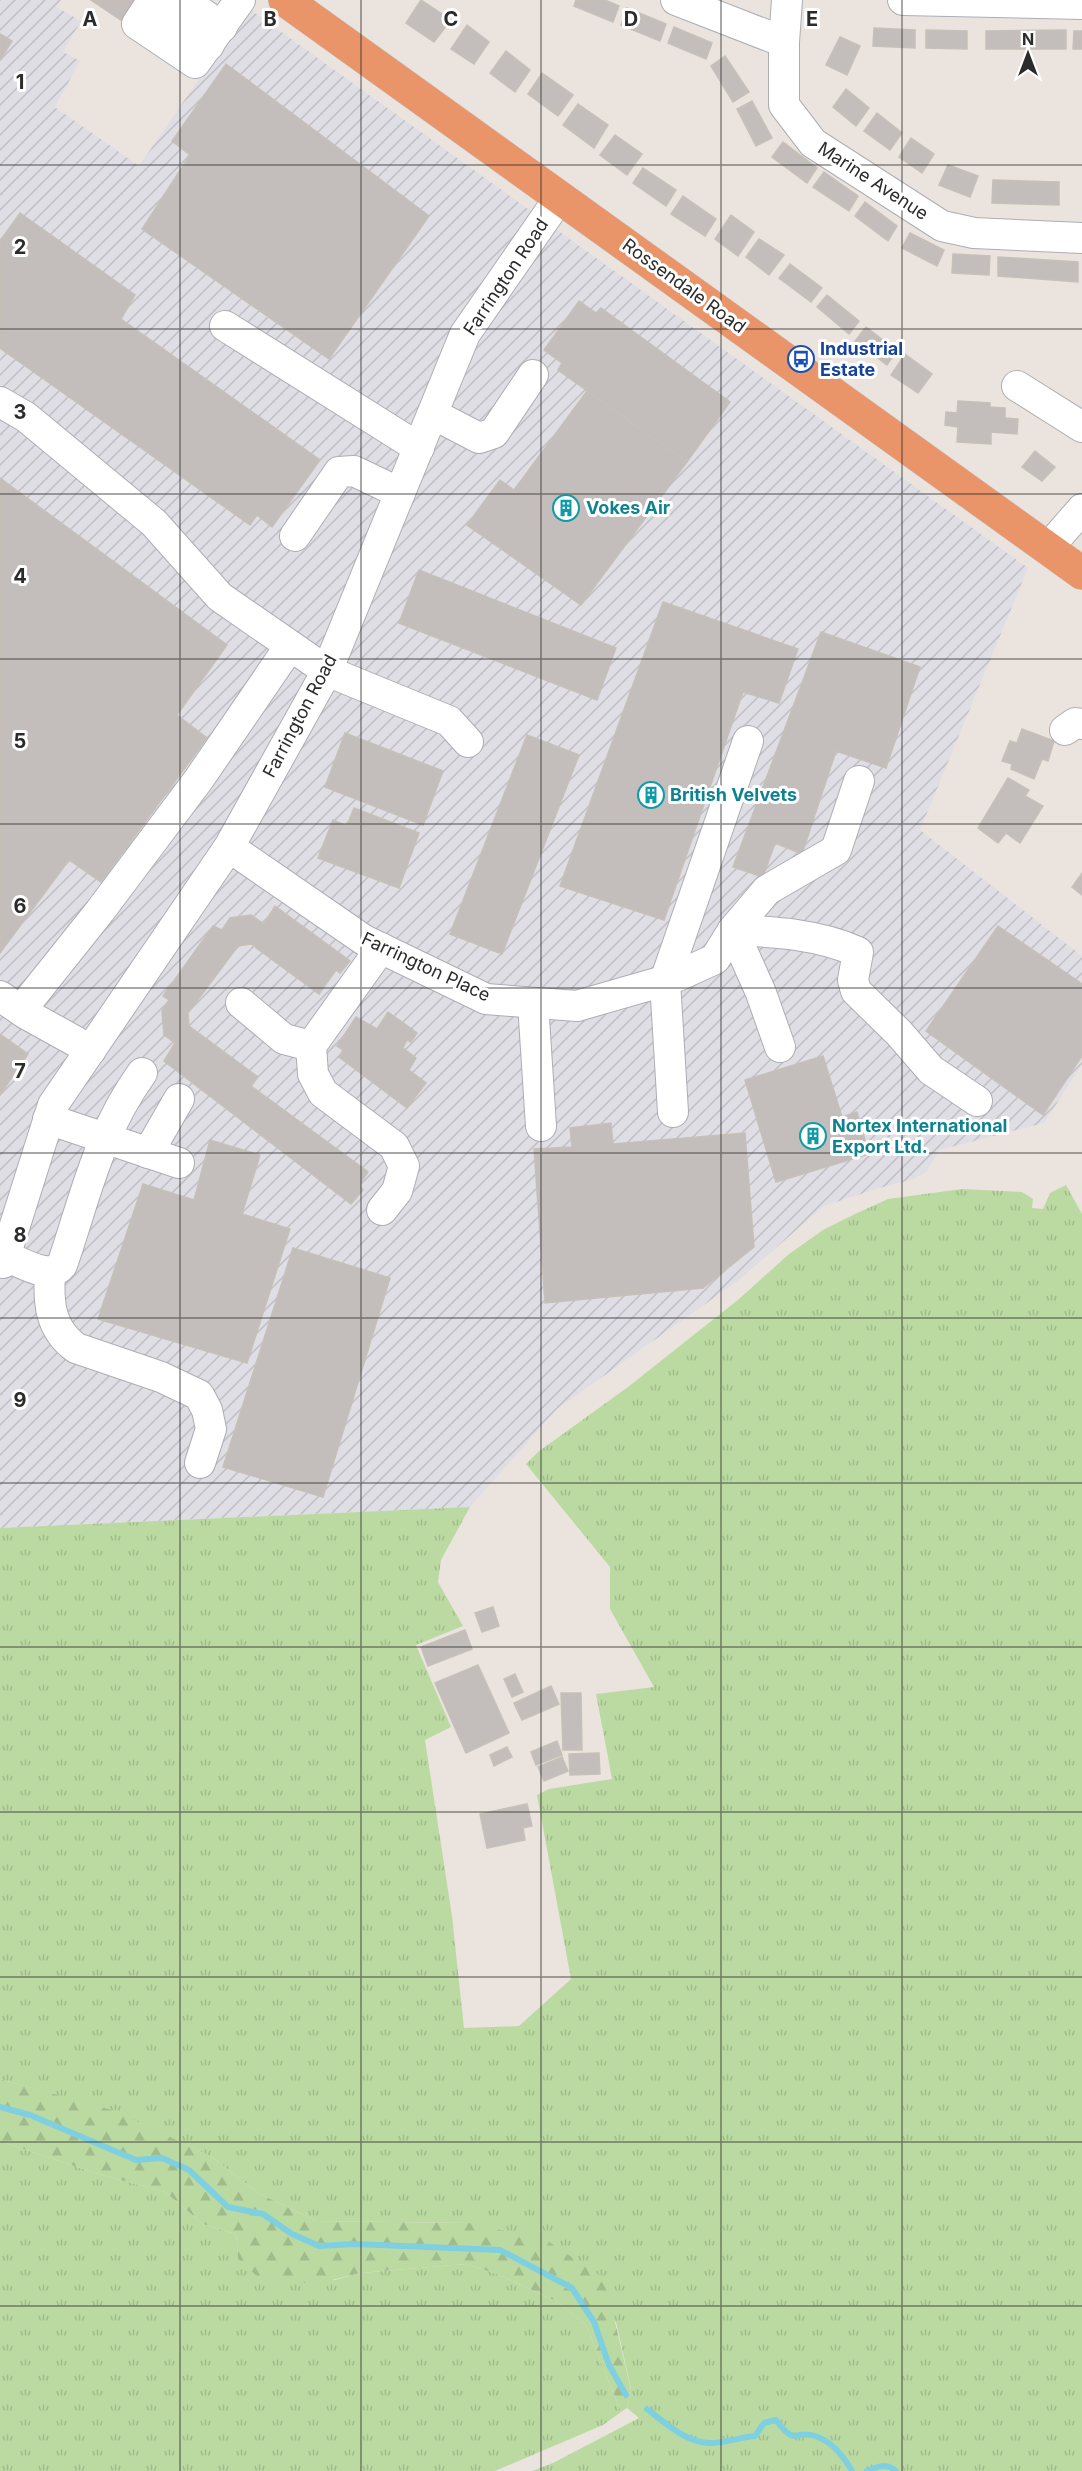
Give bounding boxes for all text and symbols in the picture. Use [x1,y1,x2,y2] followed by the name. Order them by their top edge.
[83,7,98,31] text: A
[263,7,277,31] text: B
[444,7,458,31] text: C
[624,7,638,31] text: D
[806,7,818,31] text: E
[998,24,1058,84] north arrow
[1022,29,1034,49] text: N
[16,70,24,94] text: 1
[814,137,932,224] street label: Marine Avenue
[459,214,552,339] street label: Farrington Road
[619,234,750,337] street label: Rossendale Road
[14,235,26,259] text: 2
[820,338,903,380] place label: Industrial Estate
[786,344,816,374] bus stop icon: Industrial Estate
[14,400,26,424] text: 3
[551,493,581,523] building icon: Vokes Air
[586,497,670,518] place label: Vokes Air
[13,564,27,588] text: 4
[258,651,341,781] street label: Farrington Road
[14,729,26,753] text: 5
[636,780,666,810] building icon: British Velvets
[670,784,797,805] place label: British Velvets
[14,894,27,918] text: 6
[359,928,494,1006] street label: Farrington Place
[14,1059,26,1083] text: 7
[832,1115,1007,1157] place label: Nortex International Export Ltd.
[798,1121,828,1151] building icon: Nortex International Export Ltd.
[13,1223,27,1247] text: 8
[14,1388,27,1412] text: 9

